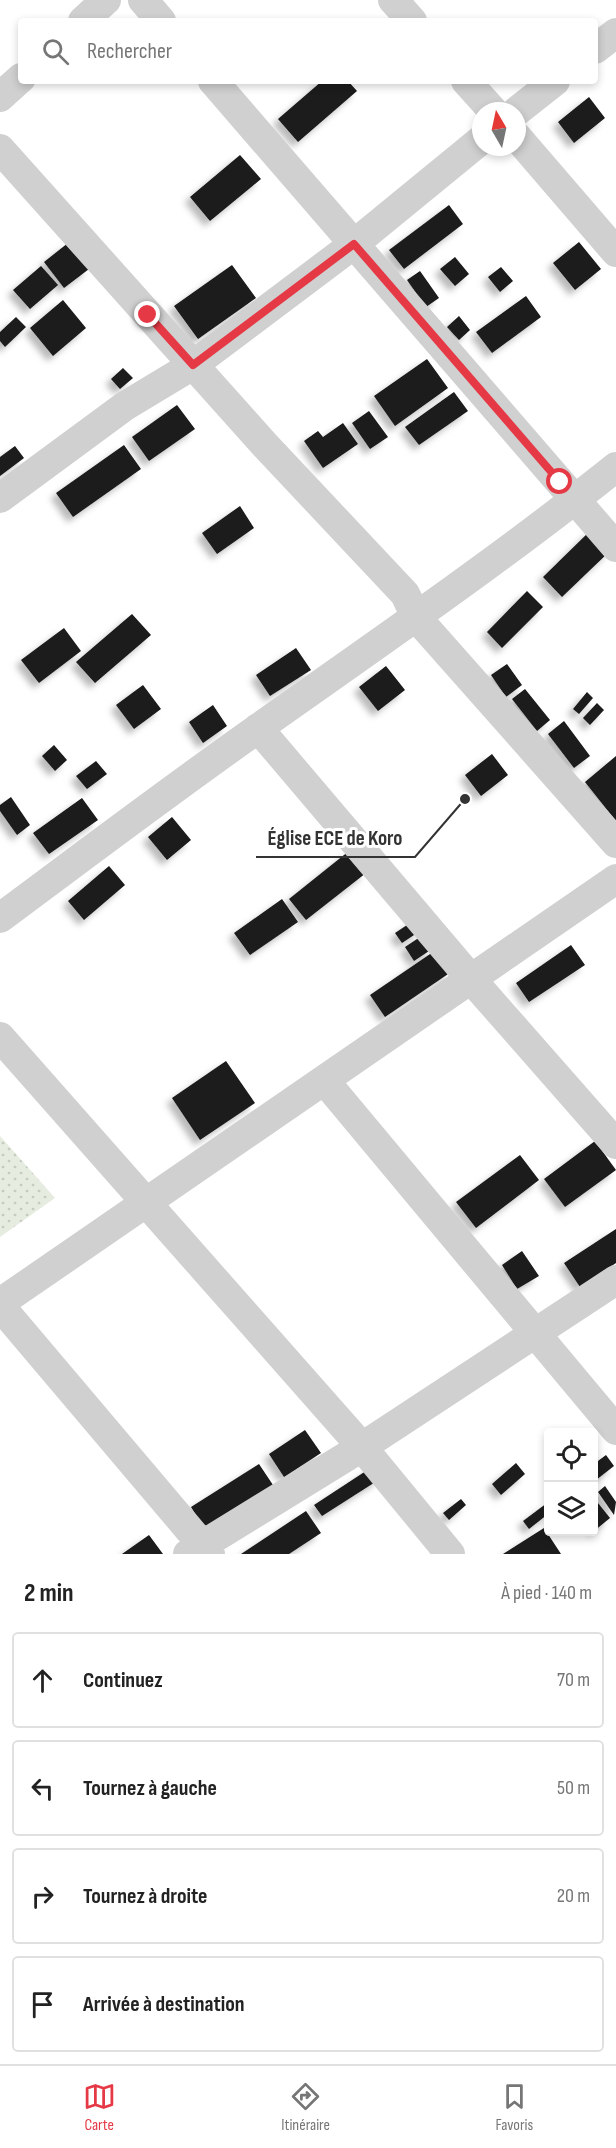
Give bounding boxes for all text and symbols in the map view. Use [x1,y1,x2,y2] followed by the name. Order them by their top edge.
[18,18,598,84] search box
[39,35,72,68] icon: search
[87,38,172,65] text: Rechercher
[472,102,526,156] north arrow
[134,301,160,327] route end
[546,468,572,494] route start
[256,818,415,857] callout: Église ECE de Koro
[267,826,403,851] text: Église ECE de Koro
[544,1428,598,1536] map controls
[544,1428,598,1482] button: locate
[544,1482,598,1536] button: layers
[24,1578,74,1609] text: 2 min
[501,1581,592,1605] text: À pied · 140 m
[26,1664,59,1697] icon: ahead
[83,1667,163,1694] text: Continuez
[557,1668,590,1692] text: 70 m
[26,1772,59,1805] icon: left
[83,1775,217,1802] text: Tournez à gauche
[557,1776,590,1800] text: 50 m
[26,1880,59,1913] icon: right
[83,1883,208,1910] text: Tournez à droite
[557,1884,590,1908] text: 20 m
[26,1988,59,2021] icon: arrive
[83,1991,245,2018] text: Arrivée à destination
[83,2080,116,2135] tab: Carte
[281,2080,330,2135] tab: Itinéraire
[495,2080,533,2135] tab: Favoris

